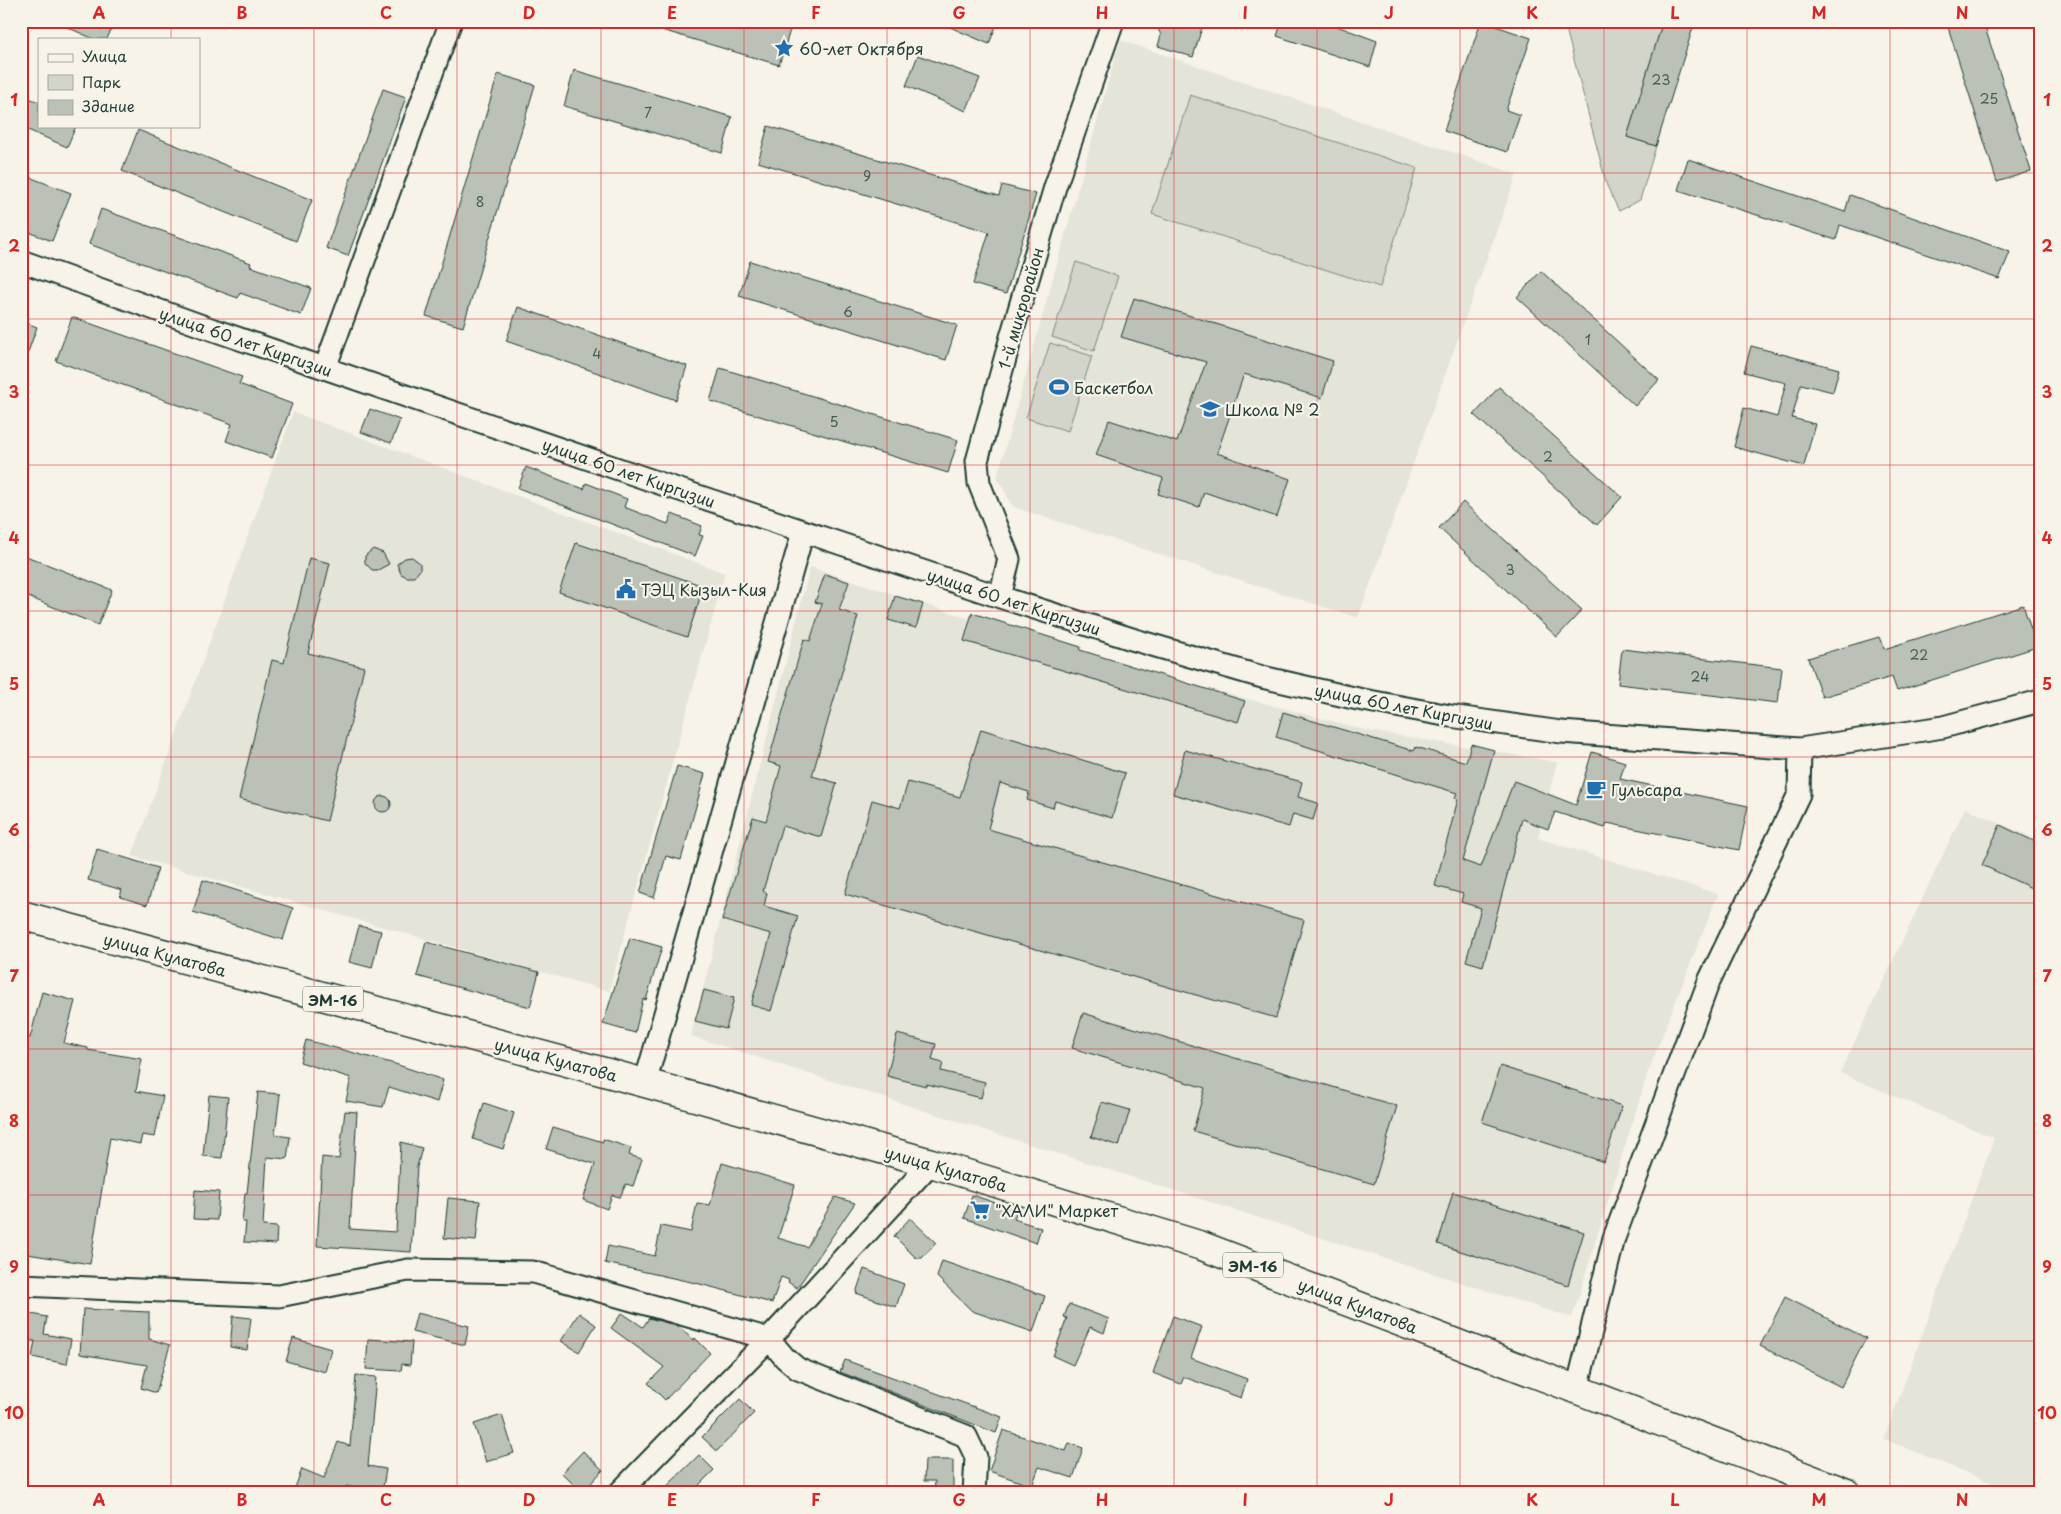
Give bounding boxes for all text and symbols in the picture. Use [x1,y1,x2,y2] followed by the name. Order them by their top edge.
[93,0,106,24] text: A
[237,0,248,24] text: B
[380,0,392,24] text: C
[523,0,535,24] text: D
[667,0,677,24] text: E
[811,0,821,24] text: F
[952,0,966,24] text: G
[1096,0,1108,24] text: H
[1242,0,1248,24] text: I
[1384,0,1394,24] text: J
[1526,0,1538,24] text: K
[1670,0,1680,24] text: L
[1811,0,1827,24] text: M
[1956,0,1968,24] text: N
[799,36,924,60] place label: 60-лет Октября
[773,37,795,59] place icon: 60-лет Октября
[38,38,200,128] legend
[82,44,127,67] text: Улица
[1652,69,1670,90] house number: 23
[82,70,121,93] text: Парк
[10,87,18,111] text: 1
[2043,87,2051,111] text: 1
[1980,88,1998,109] house number: 25
[82,94,135,117] text: Здание
[644,102,652,123] house number: 7
[863,165,871,186] house number: 9
[476,191,484,212] house number: 8
[8,233,20,257] text: 2
[2041,233,2053,257] text: 2
[991,244,1049,372] street label: 1-й микрорайон
[156,300,336,382] street label: улица 60 лет Киргизии
[843,301,853,322] house number: 6
[1585,329,1591,350] house number: 1
[592,343,602,364] house number: 4
[1074,375,1153,399] place label: Баскетбол
[1048,376,1070,398] sports icon: Баскетбол
[9,379,19,403] text: 3
[2042,379,2052,403] text: 3
[1225,397,1320,421] place label: Школа № 2
[1199,398,1221,420] school or university icon: Школа № 2
[829,411,839,432] house number: 5
[539,431,719,513] street label: улица 60 лет Киргизии
[1543,446,1553,467] house number: 2
[9,525,20,549] text: 4
[2042,525,2053,549] text: 4
[1505,559,1515,580] house number: 3
[924,562,1104,640] street label: улица 60 лет Киргизии
[641,577,767,601] place label: ТЭЦ Кызыл-Кия
[615,578,637,600] public building icon: ТЭЦ Кызыл-Кия
[1910,644,1928,665] house number: 22
[1691,666,1709,687] house number: 24
[9,671,19,695] text: 5
[2042,671,2052,695] text: 5
[1313,677,1495,735] street label: улица 60 лет Киргизии
[1611,777,1682,801] place label: Гульсара
[1585,778,1607,800] cafe icon: Гульсара
[8,817,20,841] text: 6
[2041,817,2053,841] text: 6
[101,926,229,982] street label: улица Кулатова
[9,963,19,987] text: 7
[2042,963,2052,987] text: 7
[303,986,363,1012] road number: ЭМ-16
[492,1031,620,1087] street label: улица Кулатова
[9,1108,19,1132] text: 8
[2042,1108,2052,1132] text: 8
[882,1139,1010,1197] street label: улица Кулатова
[995,1198,1118,1222] place label: "ХАЛИ" Маркет
[969,1199,991,1221] supermarket icon: "ХАЛИ" Маркет
[1223,1252,1283,1278] road number: ЭМ-16
[9,1254,19,1278] text: 9
[2042,1254,2052,1278] text: 9
[1295,1271,1421,1339] street label: улица Кулатова
[4,1400,24,1424] text: 10
[2037,1400,2057,1424] text: 10
[93,1487,106,1511] text: A
[237,1487,248,1511] text: B
[380,1487,392,1511] text: C
[523,1487,535,1511] text: D
[667,1487,677,1511] text: E
[811,1487,821,1511] text: F
[952,1487,966,1511] text: G
[1096,1487,1108,1511] text: H
[1242,1487,1248,1511] text: I
[1384,1487,1394,1511] text: J
[1526,1487,1538,1511] text: K
[1670,1487,1680,1511] text: L
[1811,1487,1827,1511] text: M
[1956,1487,1968,1511] text: N

